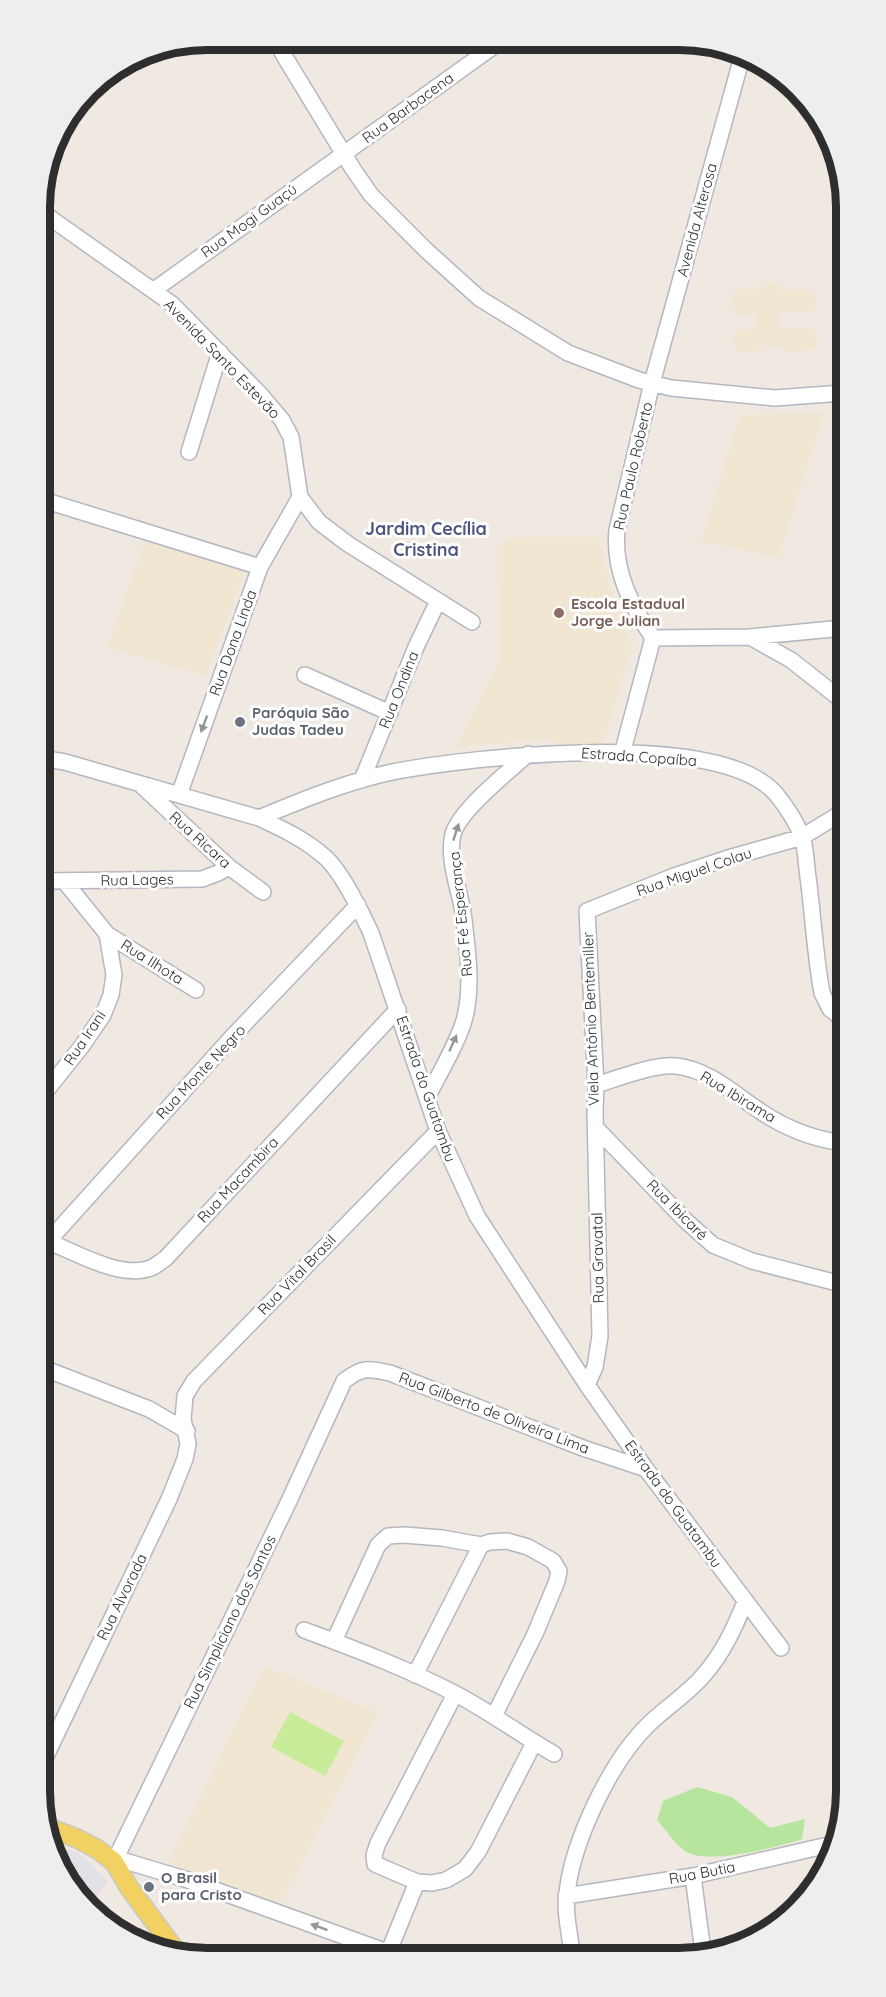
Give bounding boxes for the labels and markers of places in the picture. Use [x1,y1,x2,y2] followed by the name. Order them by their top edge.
[571,594,685,630] place label: Escola Estadual Jorge Julian
[552,606,566,620] marker: Escola Estadual Jorge Julian
[252,703,349,739] place label: Paróquia São Judas Tadeu
[233,715,247,729] marker: Paróquia São Judas Tadeu
[161,1868,242,1904] place label: O Brasil para Cristo
[142,1880,156,1894] marker: O Brasil para Cristo

